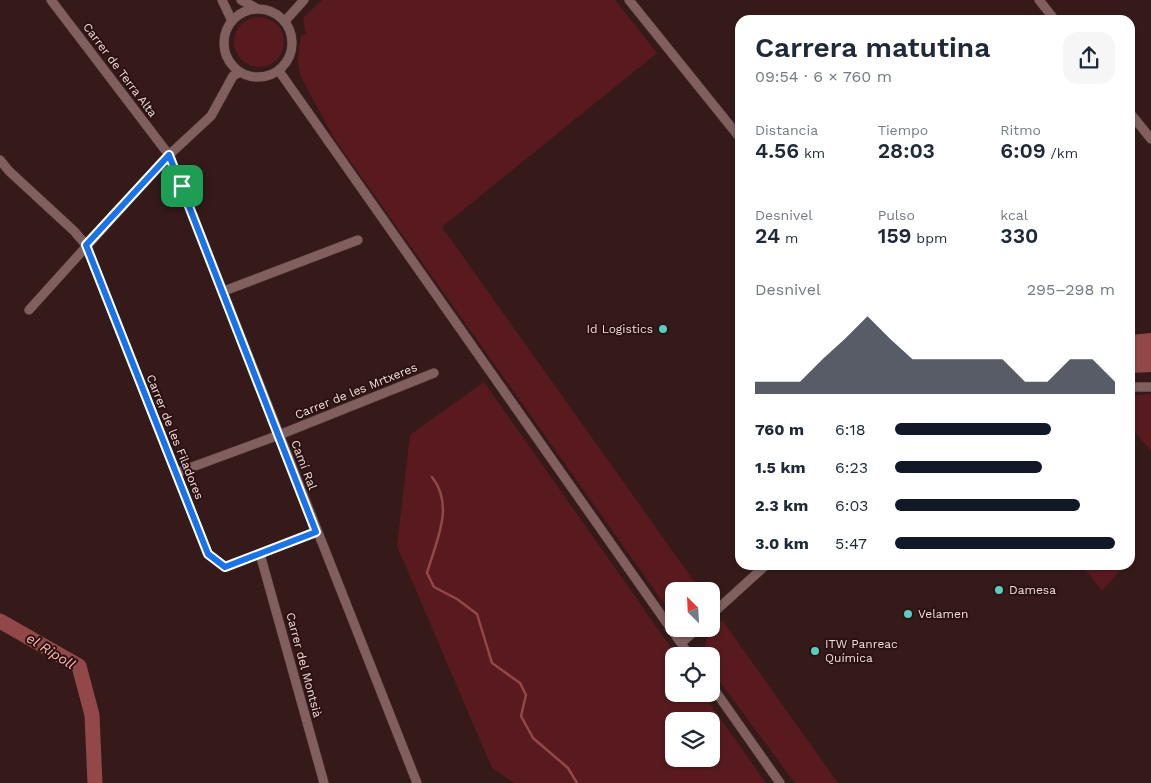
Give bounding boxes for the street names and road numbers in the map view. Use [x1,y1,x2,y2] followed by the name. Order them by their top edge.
[80,20,160,120] street label: Carrer de Terra Alta
[293,360,419,422] street label: Carrer de les Mrtxeres
[144,373,206,501] street label: Carrer de les Filadores
[288,438,320,492] street label: Camí Ral
[283,611,325,719] street label: Carrer del Montsià

